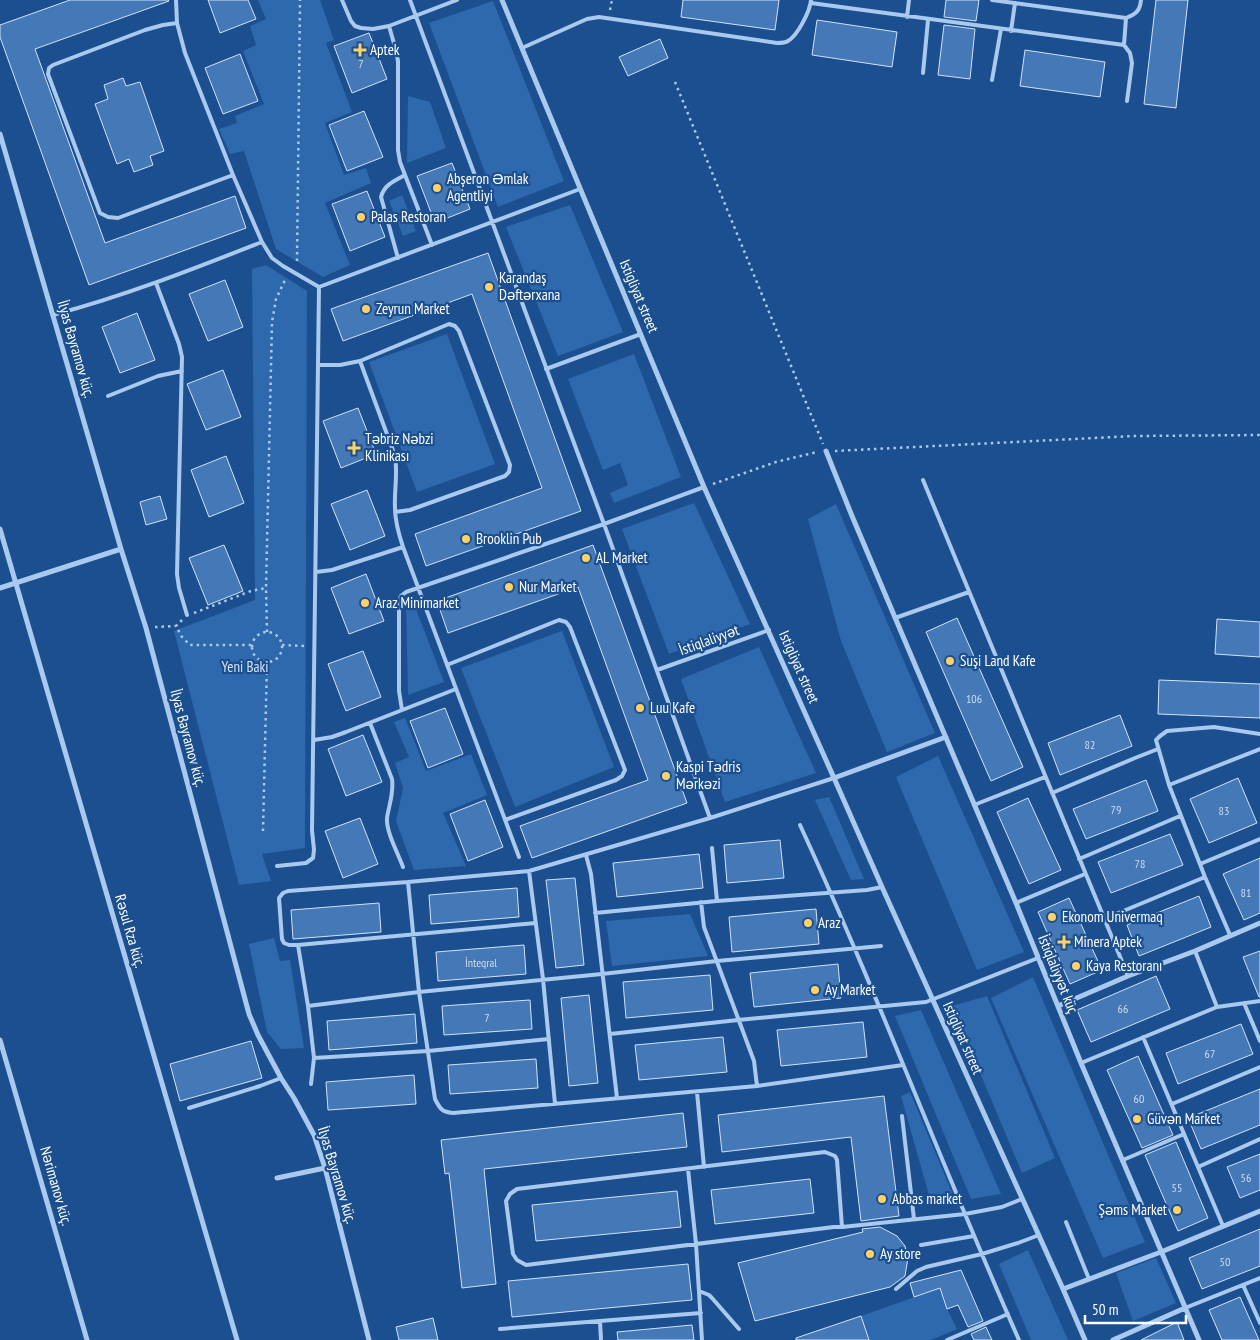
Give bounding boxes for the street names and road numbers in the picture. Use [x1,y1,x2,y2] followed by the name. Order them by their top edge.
[616,256,663,335] street label: Istigliyat street
[53,298,100,400] street label: İlyas Bayramov küç.
[676,620,741,659] street label: İstiqlaliyyət
[775,627,824,706] street label: Istigliyat street
[166,687,211,789] street label: İlyas Bayramov küç.
[111,892,150,970] street label: Rəsul Rza küç.
[1034,932,1083,1017] street label: İstiqlaliyyət küç
[939,998,988,1077] street label: Istigliyat street
[314,1124,361,1226] street label: İlyas Bayramov küç.
[36,1144,77,1228] street label: Nərimanov küç.

